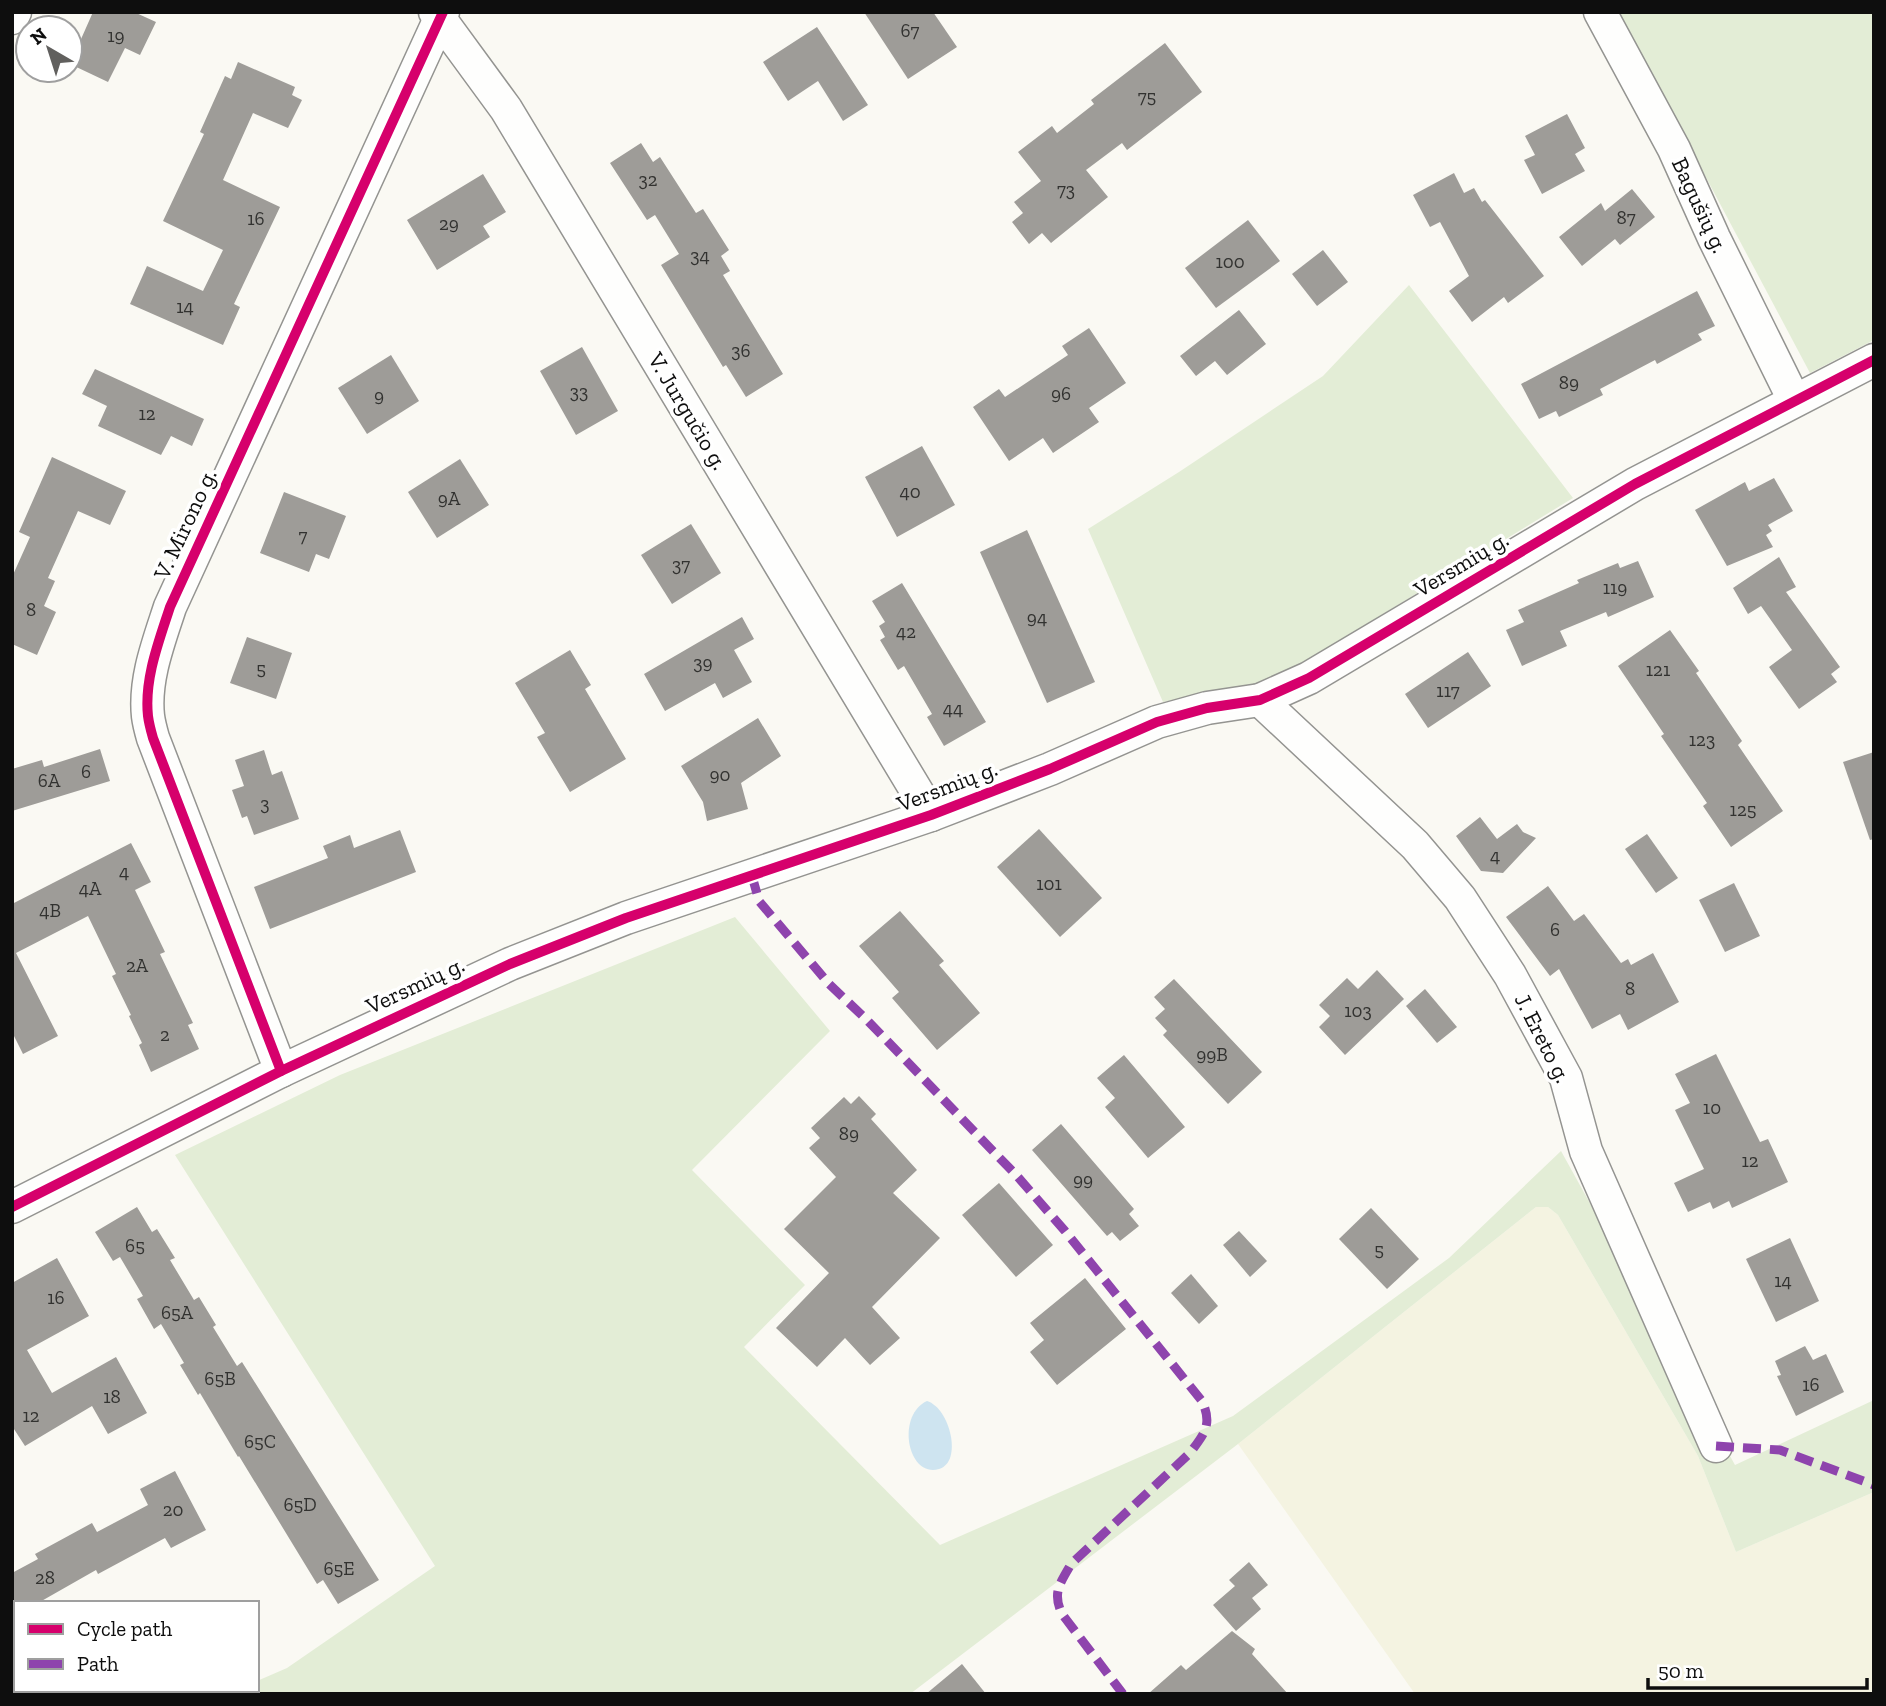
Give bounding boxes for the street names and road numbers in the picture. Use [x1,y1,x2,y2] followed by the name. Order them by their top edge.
[1666,153,1734,257] street label: Bagušių g.
[641,346,734,475] street label: V. Jurgučio g.
[147,464,223,585] street label: V. Mirono g.
[1408,525,1513,604] street label: Versmių g.
[892,754,1001,818] street label: Versmių g.
[360,950,469,1020] street label: Versmių g.
[1509,989,1577,1087] street label: J. Ereto g.

